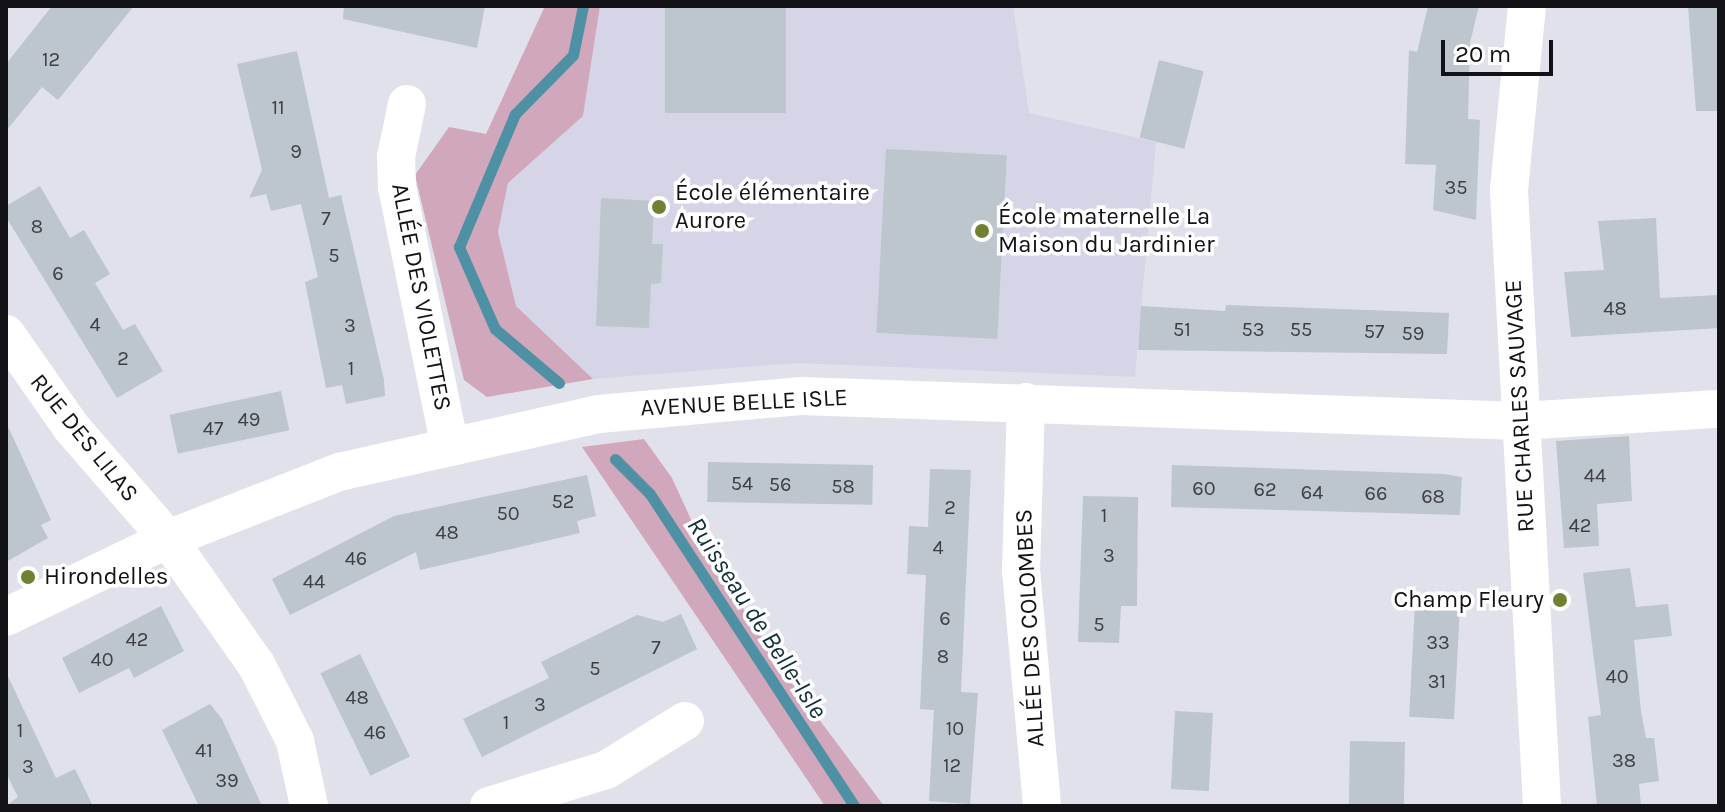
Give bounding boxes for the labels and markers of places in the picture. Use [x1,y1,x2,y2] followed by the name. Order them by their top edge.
[675,179,870,235] place label: École élémentaire Aurore
[650,198,668,216] marker: École élémentaire Aurore
[998,203,1215,259] place label: École maternelle La Maison du Jardinier
[973,222,991,240] marker: École maternelle La Maison du Jardinier
[44,563,168,591] place label: Hirondelles
[19,568,37,586] marker: Hirondelles
[1393,586,1544,614] place label: Champ Fleury
[1551,591,1569,609] marker: Champ Fleury

